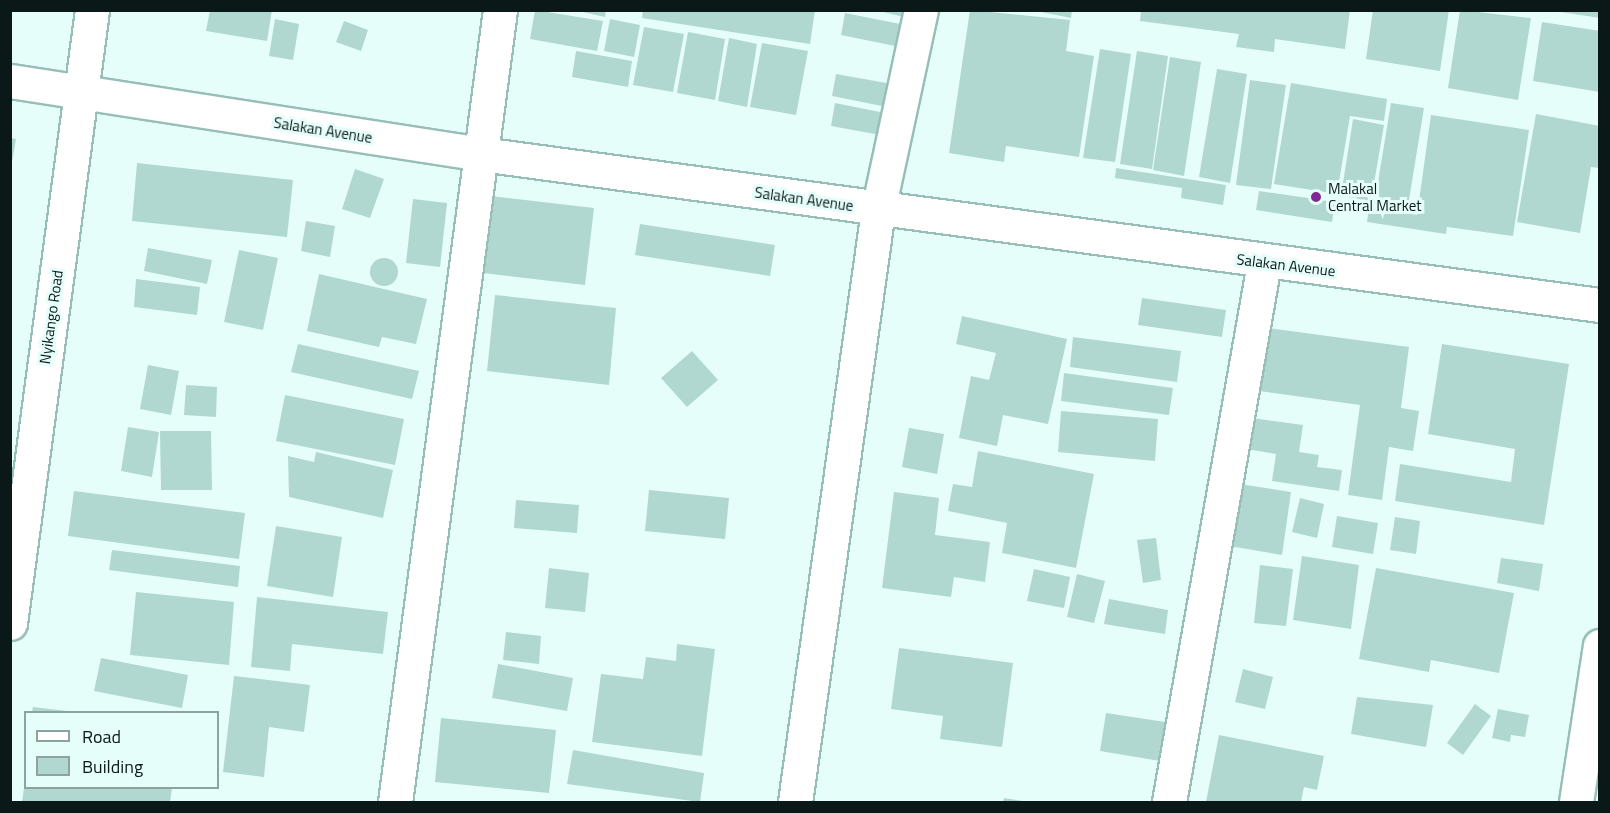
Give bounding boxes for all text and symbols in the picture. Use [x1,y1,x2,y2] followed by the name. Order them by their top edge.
[272,113,374,147] street label: Salakan Avenue
[1328,179,1421,214] place label: Malakal Central Market
[753,183,855,215] street label: Salakan Avenue
[1309,190,1323,204] marker: Malakal Central Market
[1235,250,1337,280] street label: Salakan Avenue
[35,269,67,365] street label: Nyikango Road
[24,711,219,789] legend
[82,723,121,750] text: Road
[82,753,143,780] text: Building

